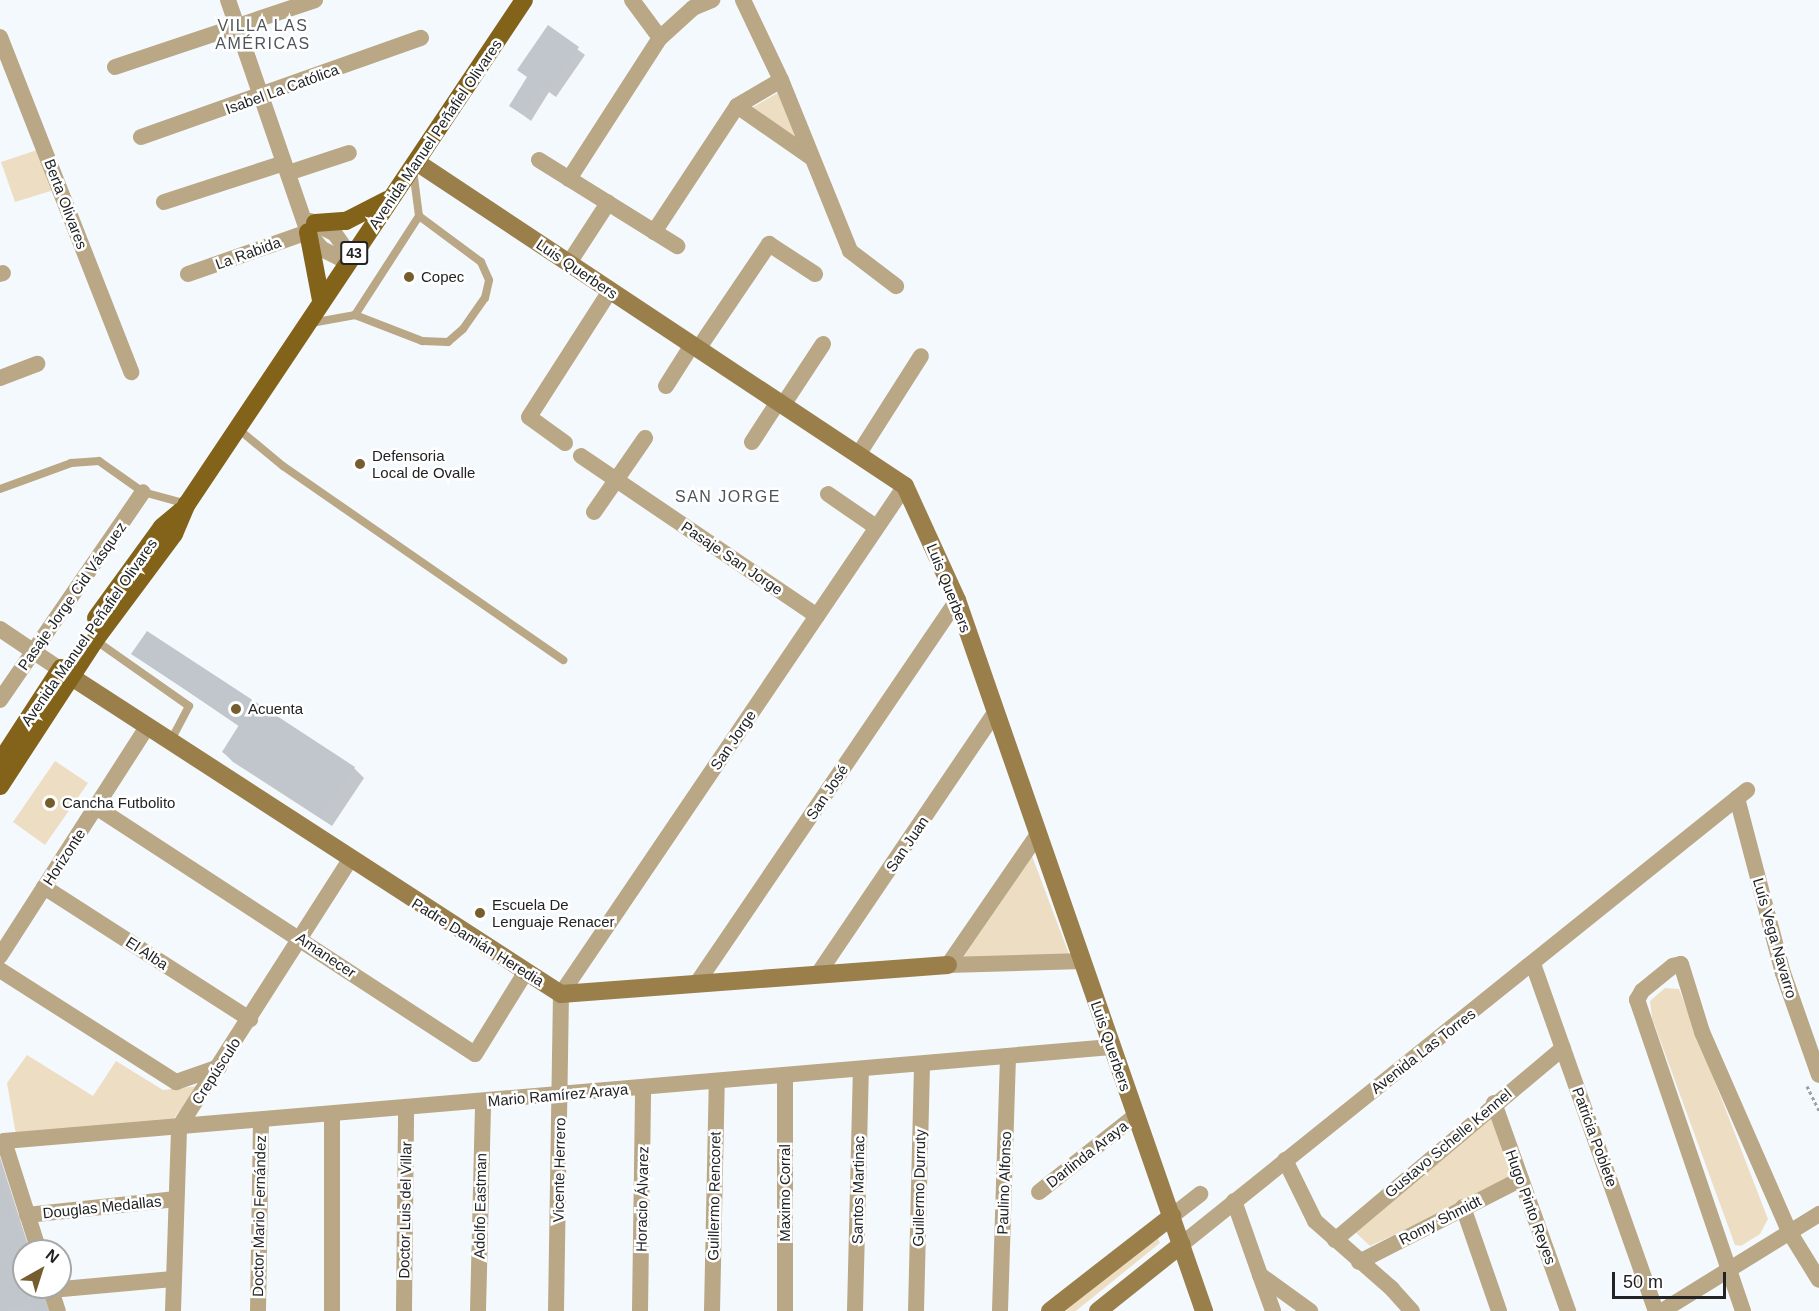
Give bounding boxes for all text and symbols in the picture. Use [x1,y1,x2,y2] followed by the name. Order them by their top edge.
[215,16,311,54] district label: VILLA LAS AMÉRICAS
[365,36,505,232] street label: Avenida Manuel Peñafiel Olivares
[223,60,341,118] street label: Isabel La Católica
[41,156,91,252] street label: Berta Olivares
[213,233,283,273] street label: La Rabida
[533,235,621,303] street label: Luis Querbers
[339,242,369,264] road number: 43
[421,268,464,286] place label: Copec
[402,270,416,284] marker: Copec
[372,446,475,481] place label: Defensoria Local de Ovalle
[353,457,367,471] marker: Defensoria Local de Ovalle
[675,487,781,507] district label: SAN JORGE
[678,517,786,599] street label: Pasaje San Jorge
[14,518,130,674] street label: Pasaje Jorge Cid Vásquez
[17,535,161,729] street label: Avenida Manuel Peñafiel Olivares
[923,541,975,635] street label: Luis Querbers
[248,700,303,718] place label: Acuenta
[229,702,243,716] marker: Acuenta
[706,707,760,773] street label: San Jorge
[802,761,852,823] street label: San José
[62,794,175,812] place label: Cancha Futbolito
[43,796,57,810] marker: Cancha Futbolito
[882,813,932,875] street label: San Juan
[39,825,89,889] street label: Horizonte
[1749,876,1801,1000] street label: Luís Vega Navarro
[409,894,547,990] street label: Padre Damián Heredia
[492,895,615,930] place label: Escuela De Lenguaje Renacer
[473,906,487,920] marker: Escuela De Lenguaje Renacer
[293,928,359,982] street label: Amanecer
[122,933,172,973] street label: El Alba
[1087,999,1135,1093] street label: Luis Querbers
[1367,1004,1479,1098] street label: Avenida Las Torres
[188,1034,244,1108] street label: Crepúsculo
[487,1080,629,1110] street label: Mario Ramírez Araya
[1381,1085,1515,1201] street label: Gustavo Schelle Kennel
[1569,1085,1621,1189] street label: Patricia Poblete
[1042,1116,1132,1192] street label: Darlinda Araya
[549,1117,569,1223] street label: Vicente Herrero
[909,1129,929,1247] street label: Guillermo Durruty
[704,1131,724,1261] street label: Guillermo Rencoret
[993,1131,1015,1235] street label: Paulino Alfonso
[249,1135,269,1297] street label: Doctor Mario Fernández
[848,1136,868,1244] street label: Santos Martinac
[395,1141,415,1279] street label: Doctor Luis del Villar
[776,1144,794,1242] street label: Maximo Corral
[632,1146,652,1252] street label: Horacio Álvarez
[1502,1147,1560,1267] street label: Hugo Pinto Reyes
[470,1153,490,1259] street label: Adolfo Eastman
[42,1192,162,1222] street label: Douglas Medallas
[1396,1192,1484,1248] street label: Romy Shmidt
[12,1239,72,1299] north arrow
[43,1246,62,1266] text: N
[1615,1260,1729,1298] scale bar
[1623,1272,1663,1292] text: 50 m

